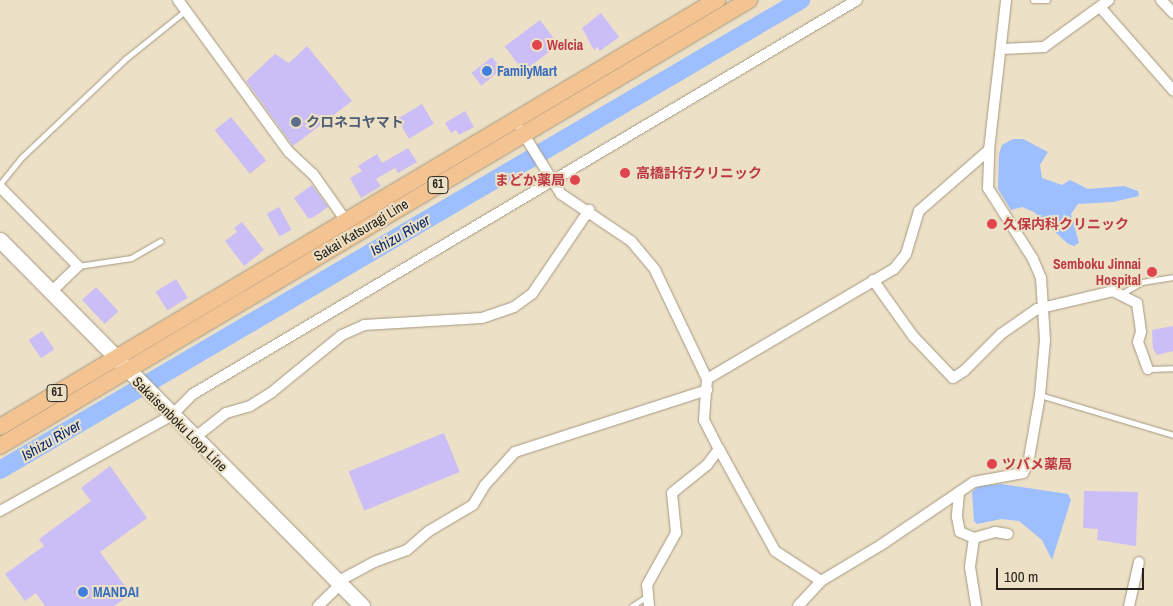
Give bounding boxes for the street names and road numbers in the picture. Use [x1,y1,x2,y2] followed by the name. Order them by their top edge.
[427,176,449,194] road number: 61
[311,195,411,265] street label: Sakai Katsuragi Line
[129,373,231,475] street label: Sakaisenboku Loop Line
[46,383,68,402] road number: 61

